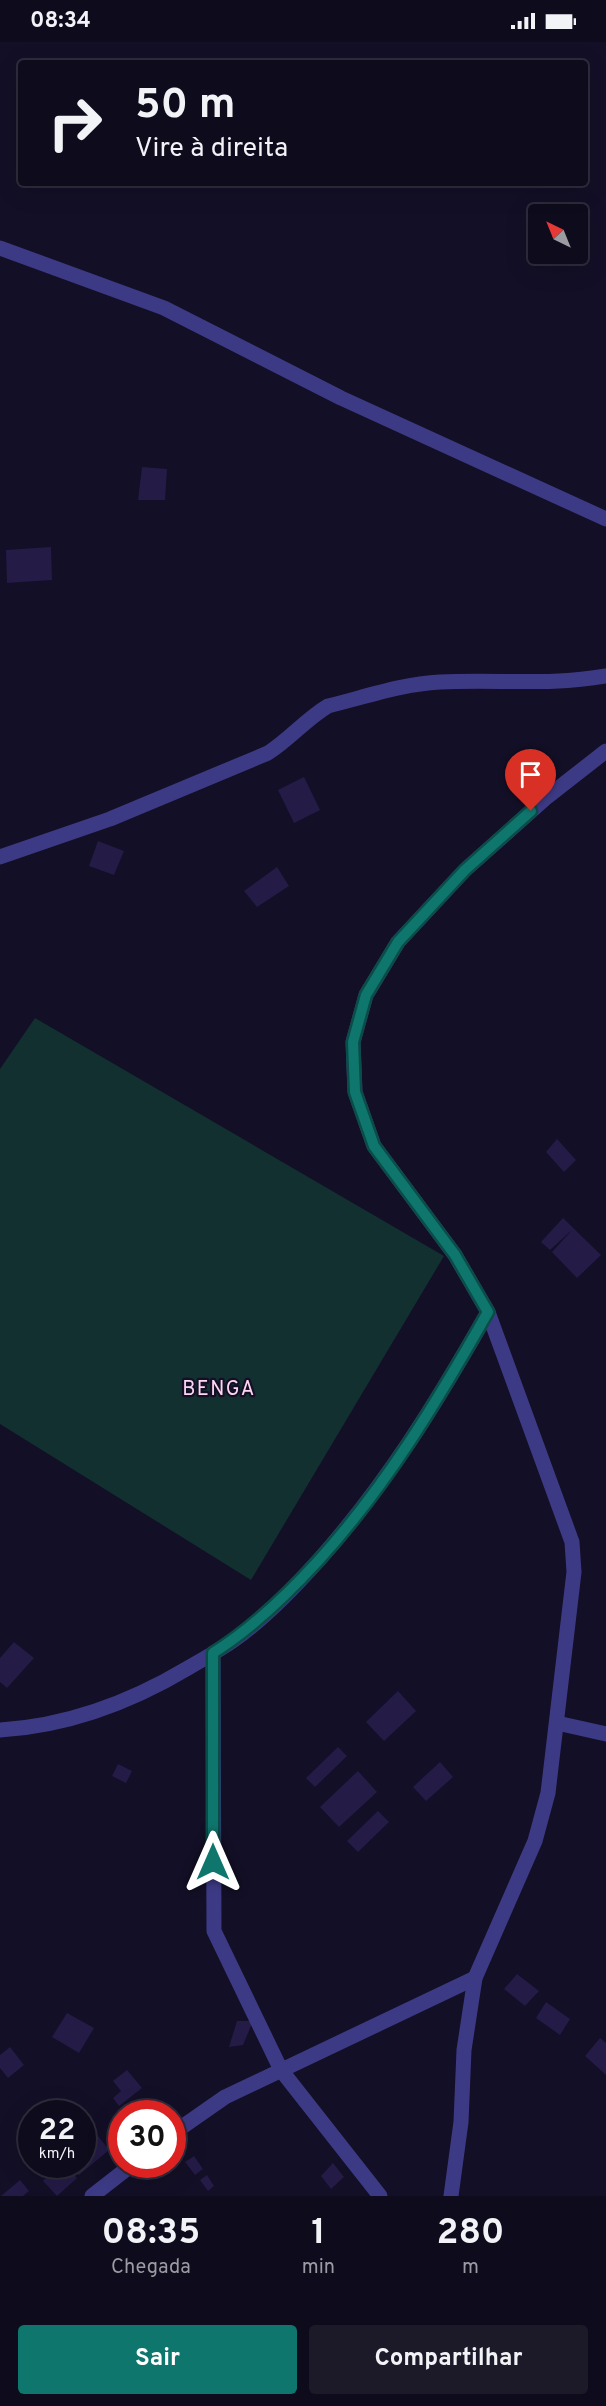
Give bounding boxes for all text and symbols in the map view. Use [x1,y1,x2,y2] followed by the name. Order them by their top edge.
[30,8,91,35] text: 08:34
[135,80,236,133] text: 50 m
[36,84,114,162] icon: right
[135,132,288,166] text: Vire à direita
[528,204,588,264] north arrow
[528,204,588,264] map controls
[505,749,556,811] pin
[514,758,547,791] icon: arrive
[182,1377,256,1403] district label: BENGA
[181,1830,245,1894] position arrow
[108,2100,186,2178] speed limit sign: 30
[39,2113,75,2150] text: 22
[39,2145,75,2164] text: km/h
[102,2211,200,2257] text: 08:35
[311,2211,326,2257] text: 1
[437,2211,504,2257] text: 280
[111,2255,191,2281] text: Chegada
[302,2255,335,2281] text: min
[462,2255,479,2281] text: m
[18,2325,297,2394] button: Sair
[309,2325,588,2394] button: Compartilhar

